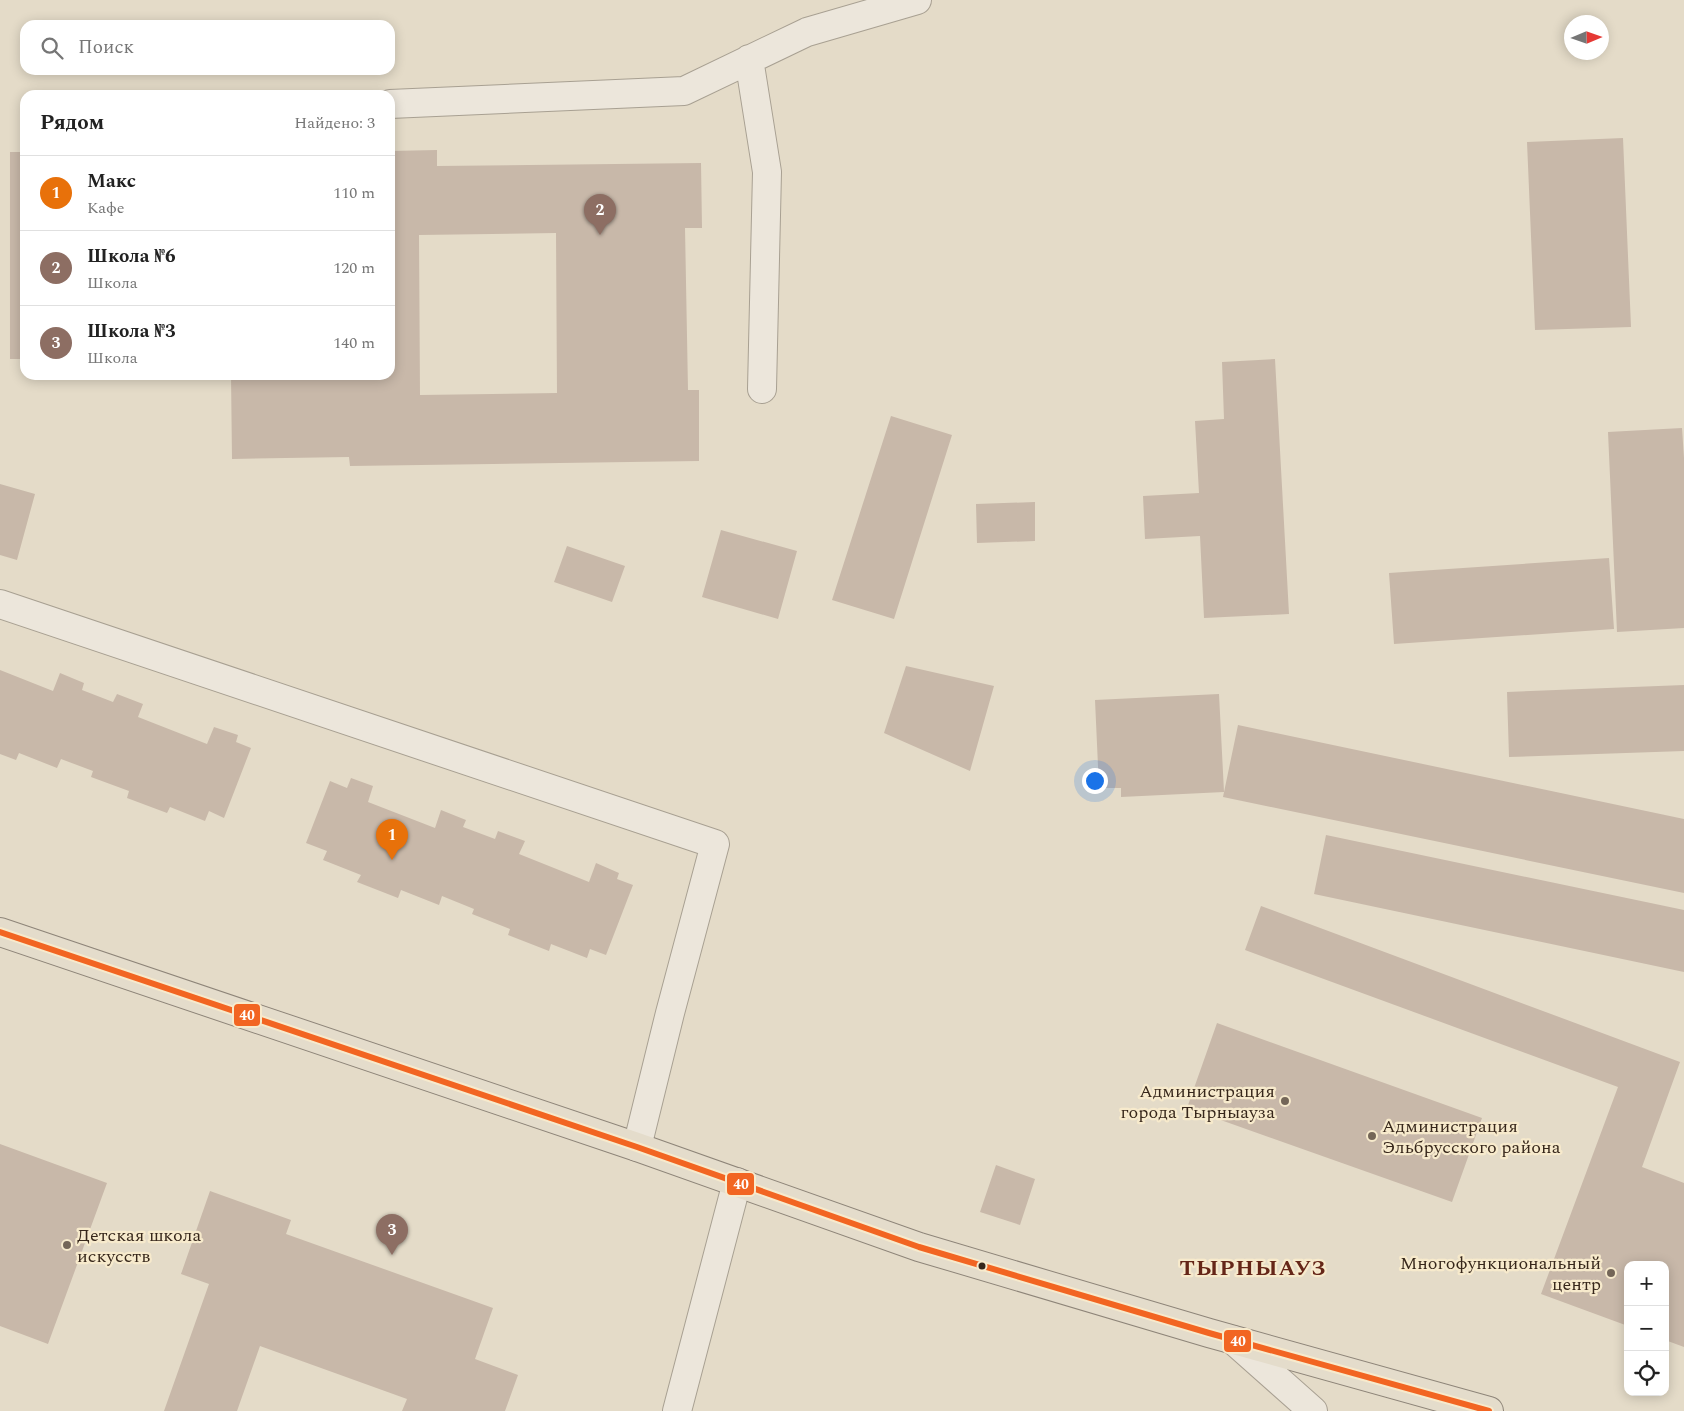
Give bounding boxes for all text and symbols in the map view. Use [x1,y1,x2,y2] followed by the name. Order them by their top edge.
[1564,15,1609,60] north arrow
[20,20,395,75] search box
[78,33,134,62] text: Поиск
[38,34,66,62] icon: search
[40,107,104,139] text: Рядом
[294,111,375,135] text: Найдено: 3
[87,167,136,196] text: Макс
[52,181,60,205] text: 1
[333,181,375,205] text: 110 m
[584,194,616,235] pin: 2
[87,196,125,220] text: Кафе
[87,242,176,271] text: Школа №6
[52,256,60,280] text: 2
[333,256,375,280] text: 120 m
[87,271,138,295] text: Школа
[87,317,176,346] text: Школа №3
[52,331,60,355] text: 3
[333,331,375,355] text: 140 m
[87,346,138,370] text: Школа
[1082,768,1108,794] your location
[376,819,408,860] pin: 1
[233,1003,261,1027] line badge: 40
[239,1005,255,1026] text: 40
[1120,1078,1275,1126] place label: Администрация города Тырныауза
[1279,1095,1291,1107] marker: Администрация города Тырныауза
[1382,1113,1561,1161] place label: Администрация Эльбрусского района
[1366,1130,1378,1142] marker: Администрация Эльбрусского района
[726,1172,755,1196] line badge: 40
[733,1174,749,1195] text: 40
[376,1214,408,1255] pin: 3
[77,1222,201,1270] place label: Детская школа искусств
[61,1239,73,1251] marker: Детская школа искусств
[1400,1250,1601,1298] place label: Многофункциональный центр
[1179,1252,1327,1285] district label: ТЫРНЫАУЗ
[977,1261,987,1271] unlabelled marker
[1624,1261,1669,1396] map controls
[1624,1261,1669,1306] button: +
[1605,1267,1617,1279] marker: Многофункциональный центр
[1624,1306,1669,1351] button: −
[1223,1329,1252,1353] line badge: 40
[1230,1331,1246,1352] text: 40
[1624,1351,1669,1396] button: locate

